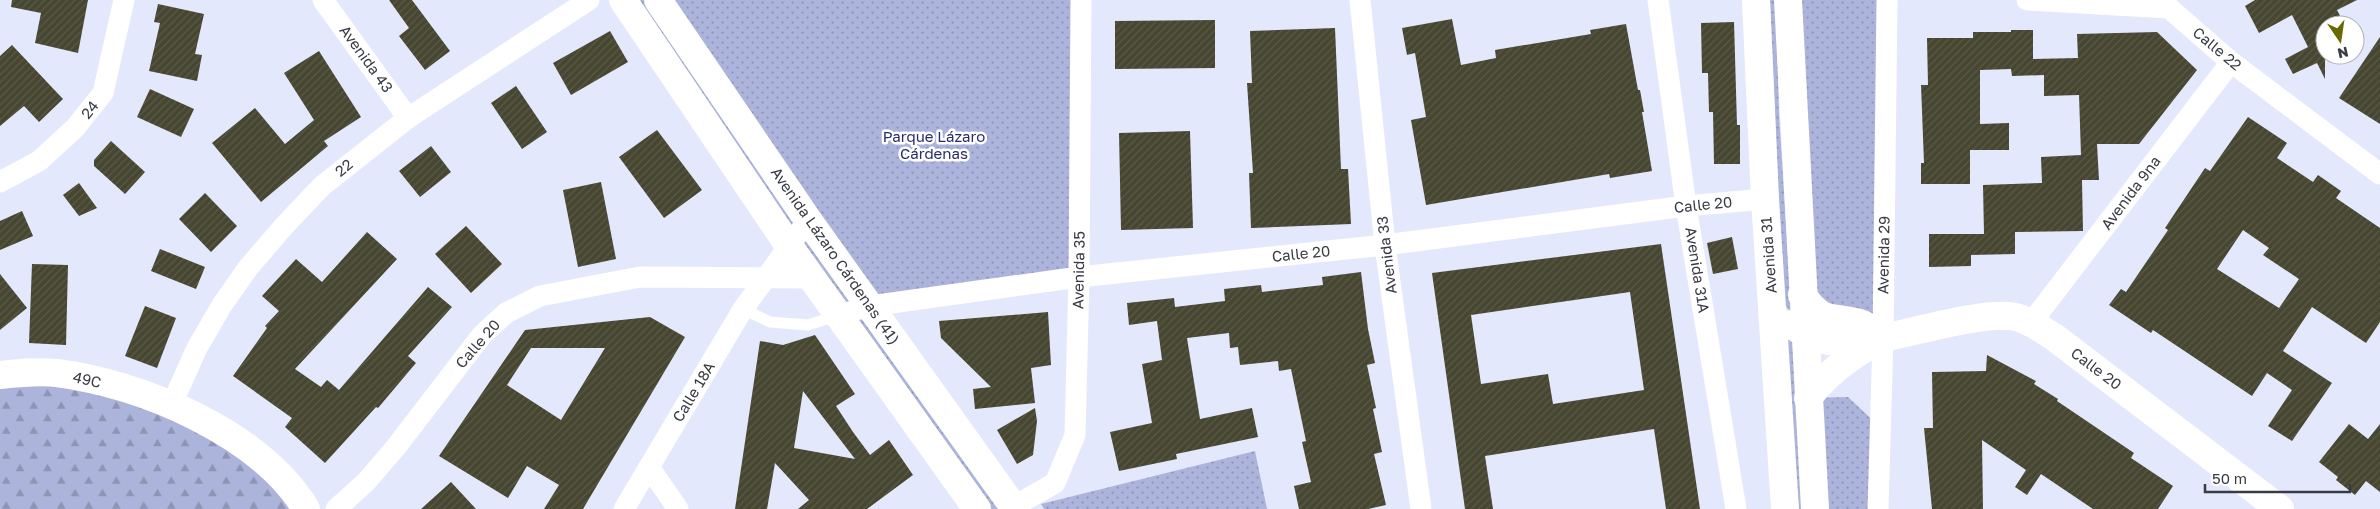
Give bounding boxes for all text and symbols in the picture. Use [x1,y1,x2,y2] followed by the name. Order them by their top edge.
[2315,15,2365,65] north arrow
[336,21,397,95] street label: Avenida 43
[2190,23,2246,74] street label: Calle 22
[2336,44,2350,63] text: N
[77,97,102,122] street label: 24
[883,127,985,162] park label: Parque Lázaro Cárdenas
[2097,152,2164,233] street label: Avenida 9na
[331,155,356,180] street label: 22
[768,163,904,347] street label: Avenida Lázaro Cárdenas (41)
[1673,192,1733,216] street label: Calle 20
[1372,215,1400,295] street label: Avenida 33
[1756,216,1780,294] street label: Avenida 31
[1873,216,1893,294] street label: Avenida 29
[1682,226,1714,314] street label: Avenida 31A
[1068,231,1088,309] street label: Avenida 35
[1271,241,1331,265] street label: Calle 20
[451,315,503,371] street label: Calle 20
[2068,343,2125,393] street label: Calle 20
[668,358,718,425] street label: Calle 18A
[71,367,103,391] street label: 49C
[2205,462,2350,494] scale bar
[2212,469,2247,487] text: 50 m

